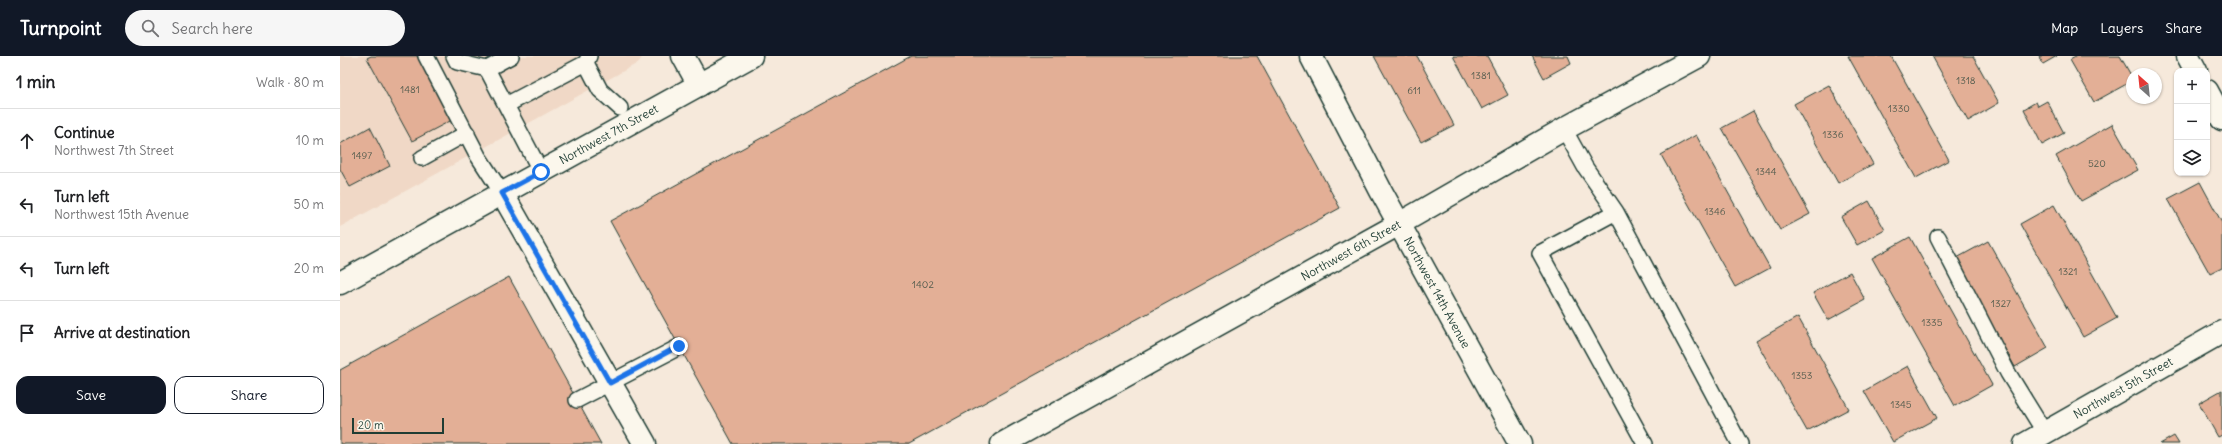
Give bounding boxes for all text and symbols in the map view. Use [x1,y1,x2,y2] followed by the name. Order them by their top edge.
[125,10,405,46] search box
[20,16,101,40] text: Turnpoint
[139,17,161,39] icon: search
[171,19,253,38] text: Search here
[2051,19,2078,37] text: Map
[2100,19,2143,37] text: Layers
[2165,19,2202,37] text: Share
[2126,68,2162,104] north arrow
[2174,68,2210,176] map controls
[2174,68,2210,104] button: +
[1471,69,1491,82] house number: 1381
[16,71,55,93] text: 1 min
[256,74,324,91] text: Walk · 80 m
[1956,74,1976,87] house number: 1318
[400,83,420,96] house number: 1481
[1407,84,1421,97] house number: 611
[556,101,661,167] street label: Northwest 7th Street
[1888,102,1910,115] house number: 1330
[2174,104,2210,140] button: −
[54,123,115,142] text: Continue
[1822,128,1844,141] house number: 1336
[16,130,38,152] icon: ahead
[296,132,324,149] text: 10 m
[2174,140,2210,176] button: layers
[54,142,174,159] text: Northwest 7th Street
[352,149,372,162] house number: 1497
[2088,157,2106,170] house number: 520
[532,163,550,181] route start
[1755,165,1777,178] house number: 1344
[54,187,109,206] text: Turn left
[16,194,38,216] icon: left
[293,196,324,213] text: 50 m
[1704,205,1726,218] house number: 1346
[54,206,189,223] text: Northwest 15th Avenue
[1298,216,1403,284] street label: Northwest 6th Street
[1401,234,1474,351] street label: Northwest 14th Avenue
[16,258,38,280] icon: left
[54,259,109,278] text: Turn left
[294,260,324,277] text: 20 m
[2058,265,2078,278] house number: 1321
[912,278,934,291] house number: 1402
[1991,297,2011,310] house number: 1327
[1921,316,1943,329] house number: 1335
[16,322,38,344] icon: arrive
[54,323,190,342] text: Arrive at destination
[670,337,688,355] route end
[2071,354,2175,422] street label: Northwest 5th Street
[1791,369,1813,382] house number: 1353
[16,376,166,414] button: Save
[174,376,324,414] button: Share
[1890,398,1912,411] house number: 1345
[352,416,444,435] scale bar
[358,418,384,432] text: 20 m

